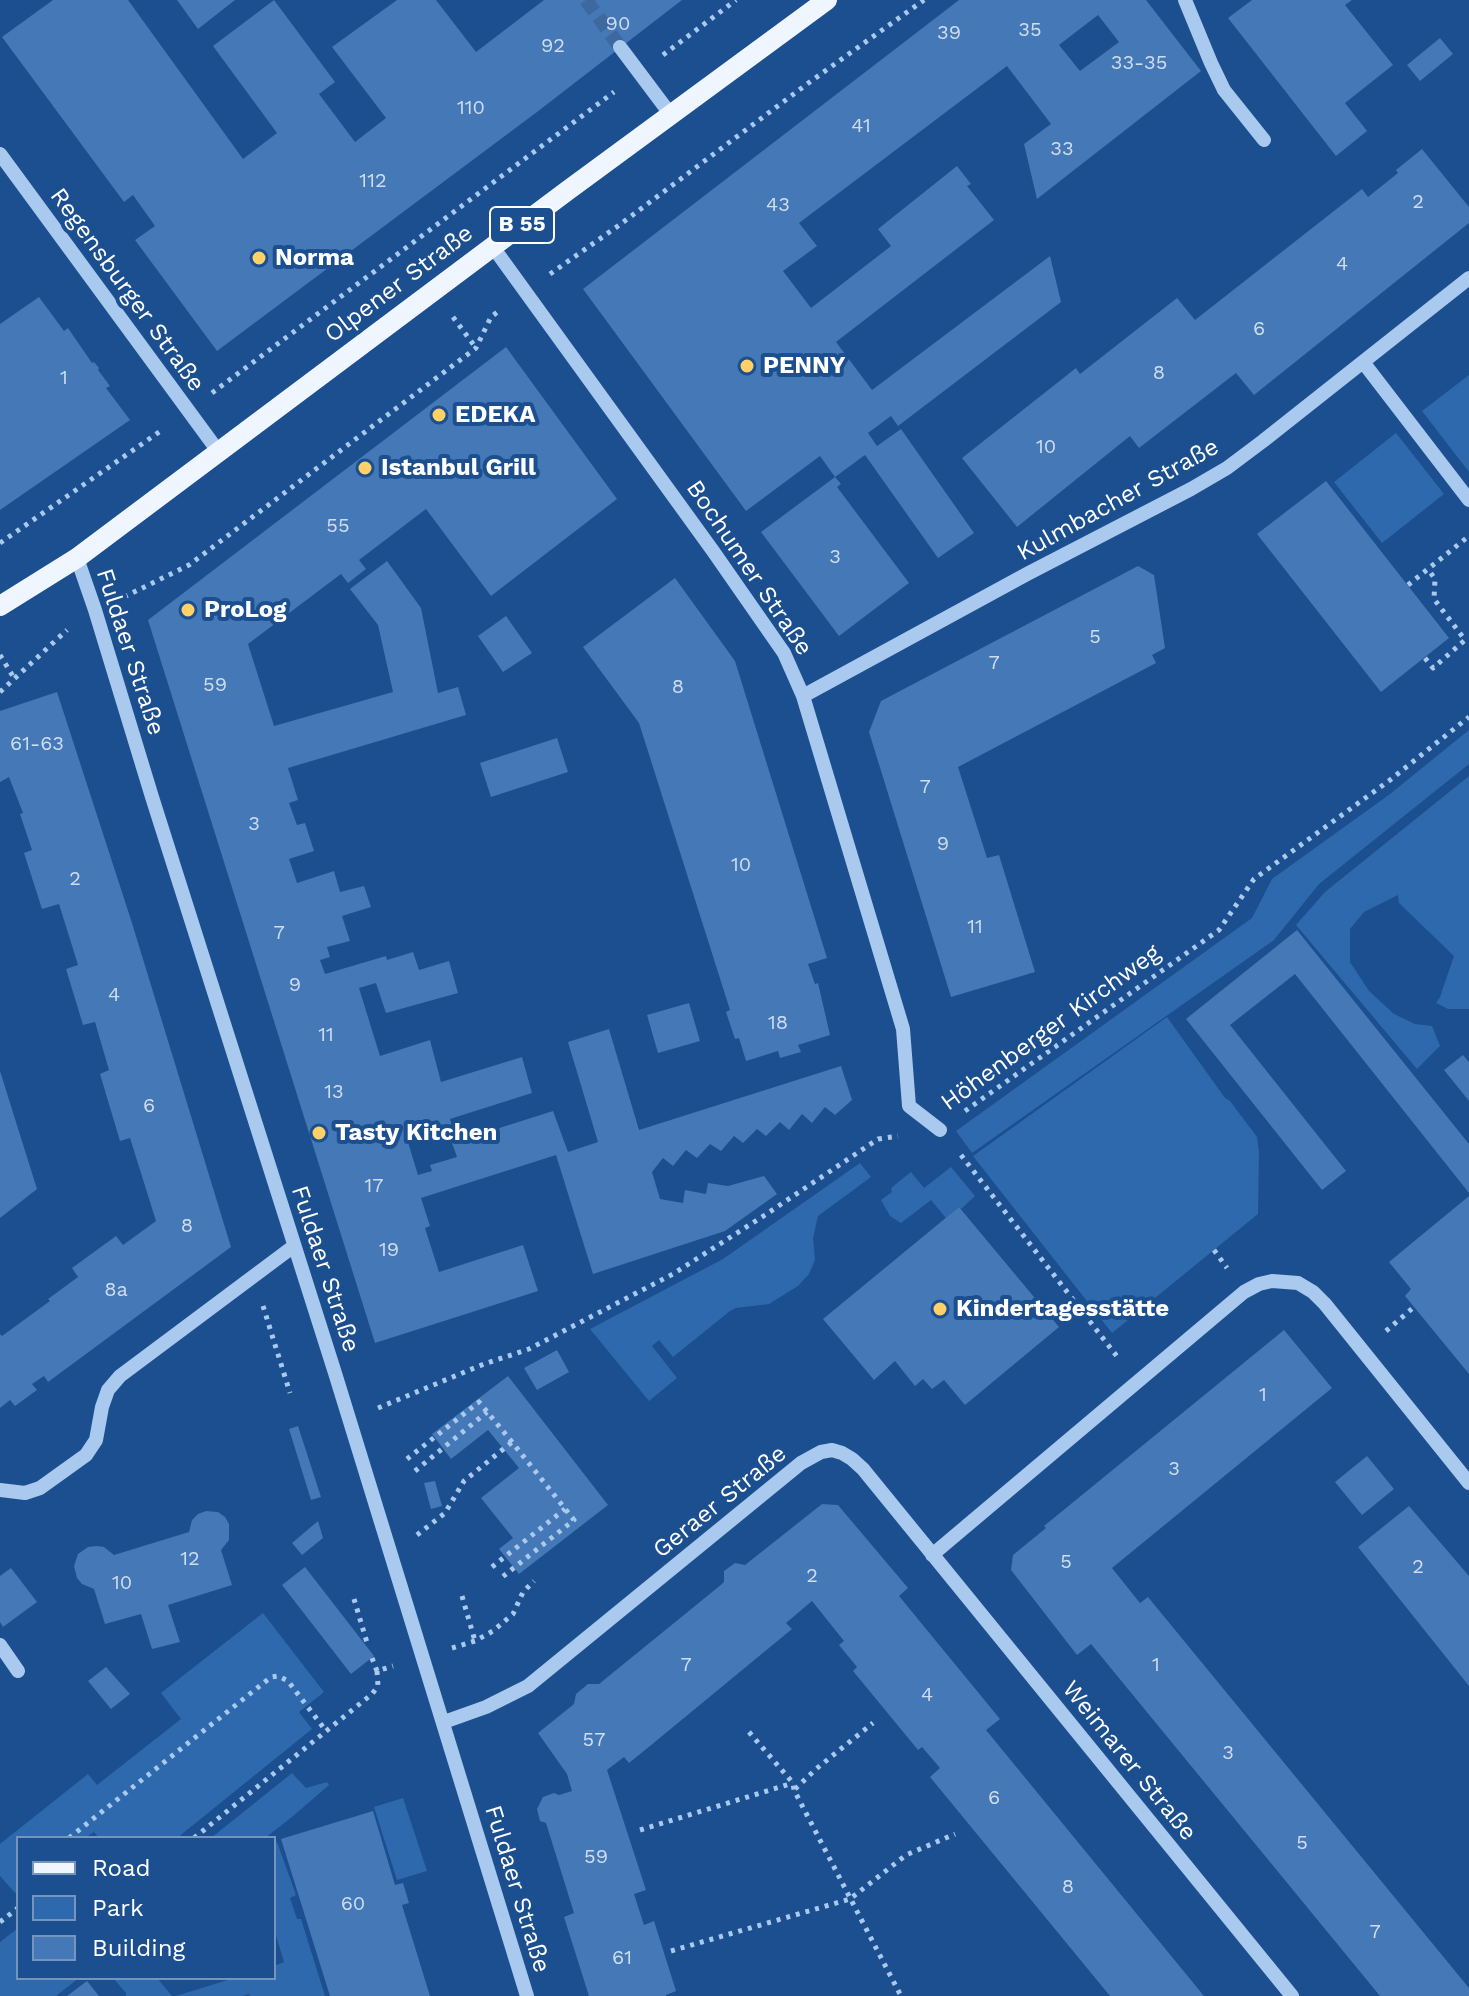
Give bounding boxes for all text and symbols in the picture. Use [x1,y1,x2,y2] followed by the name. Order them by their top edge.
[606,12,630,36] house number: 90
[1018,18,1042,42] house number: 35
[937,21,961,45] house number: 39
[541,34,565,58] house number: 92
[1111,51,1167,75] house number: 33-35
[457,96,485,120] house number: 110
[851,114,871,138] house number: 41
[1050,137,1074,161] house number: 33
[359,169,387,193] house number: 112
[44,183,210,397] street label: Regensburger Straße
[1412,190,1424,214] house number: 2
[766,193,790,217] house number: 43
[490,207,554,243] road number: B 55
[319,219,479,349] street label: Olpener Straße
[275,244,354,272] place label: Norma
[250,249,268,267] marker: Norma
[1336,252,1348,276] house number: 4
[1253,317,1265,341] house number: 6
[763,352,846,380] place label: PENNY
[738,357,756,375] marker: PENNY
[1153,361,1165,385] house number: 8
[60,366,68,390] house number: 1
[455,401,535,429] place label: EDEKA
[430,406,448,424] marker: EDEKA
[1012,433,1224,567] street label: Kulmbacher Straße
[1036,435,1056,459] house number: 10
[381,454,536,482] place label: Istanbul Grill
[356,459,374,477] marker: Istanbul Grill
[680,475,818,661] street label: Bochumer Straße
[326,514,350,538] house number: 55
[829,545,841,569] house number: 3
[90,565,170,739] street label: Fuldaer Straße
[204,596,286,624] place label: ProLog
[179,601,197,619] marker: ProLog
[1089,625,1101,649] house number: 5
[988,651,1000,675] house number: 7
[203,673,227,697] house number: 59
[672,675,684,699] house number: 8
[10,732,64,756] house number: 61-63
[919,775,931,799] house number: 7
[248,812,260,836] house number: 3
[937,832,949,856] house number: 9
[731,853,751,877] house number: 10
[69,867,81,891] house number: 2
[967,915,983,939] house number: 11
[273,921,285,945] house number: 7
[936,939,1166,1117] street label: Höhenberger Kirchweg
[289,973,301,997] house number: 9
[108,983,120,1007] house number: 4
[768,1011,788,1035] house number: 18
[318,1023,334,1047] house number: 11
[324,1080,344,1104] house number: 13
[143,1094,155,1118] house number: 6
[335,1119,497,1147] place label: Tasty Kitchen
[310,1124,328,1142] marker: Tasty Kitchen
[364,1174,384,1198] house number: 17
[285,1182,365,1356] street label: Fuldaer Straße
[181,1214,193,1238] house number: 8
[379,1238,399,1262] house number: 19
[104,1278,128,1302] house number: 8a
[956,1295,1169,1323] place label: Kindertagesstätte
[931,1300,949,1318] marker: Kindertagesstätte
[1259,1383,1267,1407] house number: 1
[648,1439,792,1565] street label: Geraer Straße
[1168,1457,1180,1481] house number: 3
[180,1547,200,1571] house number: 12
[1060,1550,1072,1574] house number: 5
[1412,1555,1424,1579] house number: 2
[806,1564,818,1588] house number: 2
[112,1571,132,1595] house number: 10
[680,1653,692,1677] house number: 7
[1152,1653,1160,1677] house number: 1
[1056,1675,1202,1847] street label: Weimarer Straße
[921,1683,933,1707] house number: 4
[583,1728,605,1752] house number: 57
[1222,1741,1234,1765] house number: 3
[988,1786,1000,1810] house number: 6
[478,1802,556,1976] street label: Fuldaer Straße
[1296,1831,1308,1855] house number: 5
[16,1836,276,1980] legend
[584,1845,608,1869] house number: 59
[92,1854,151,1882] text: Road
[1062,1875,1074,1899] house number: 8
[341,1892,365,1916] house number: 60
[92,1894,144,1922] text: Park
[1369,1920,1381,1944] house number: 7
[92,1934,185,1962] text: Building
[612,1946,632,1970] house number: 61

